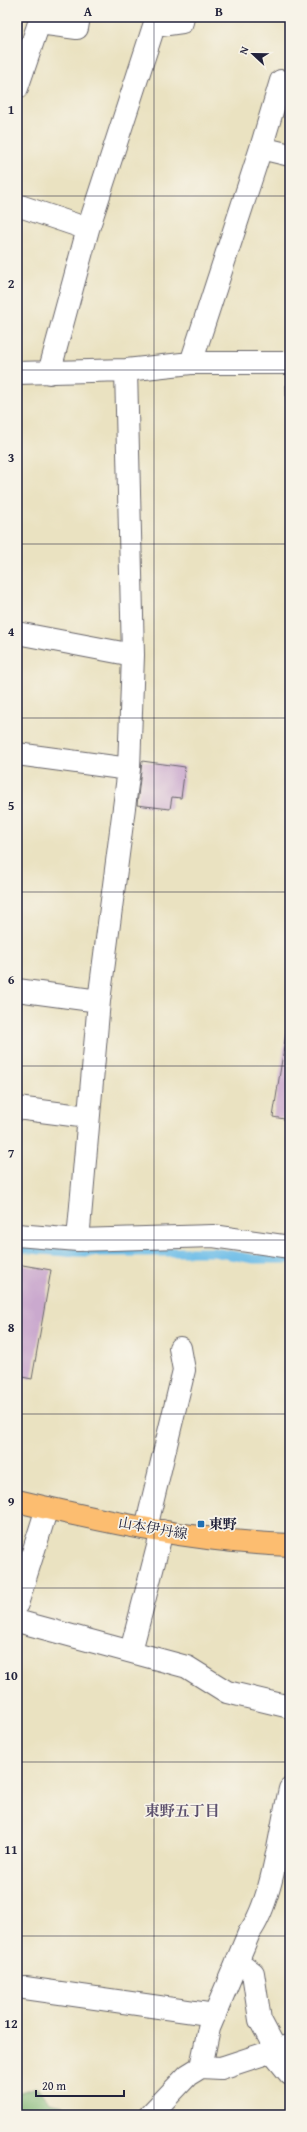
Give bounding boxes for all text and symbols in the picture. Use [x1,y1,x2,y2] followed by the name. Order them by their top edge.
[84,2,93,21] text: A
[215,2,223,21] text: B
[233,34,273,74] north arrow
[235,43,253,57] text: N
[8,100,14,119] text: 1
[8,274,15,293] text: 2
[8,448,14,467] text: 3
[8,622,15,641] text: 4
[8,796,15,815] text: 5
[8,970,15,989] text: 6
[8,1144,15,1163] text: 7
[8,1318,15,1337] text: 8
[8,1492,15,1511] text: 9
[117,1512,189,1544] street label: 山本伊丹線
[209,1514,237,1534] place label: 東野
[196,1519,206,1529] marker: 東野
[4,1666,18,1685] text: 10
[144,1800,220,1821] district label: 東野五丁目
[4,1840,18,1859] text: 11
[4,2014,18,2033] text: 12
[36,2072,124,2098] scale bar
[42,2077,66,2094] text: 20 m

